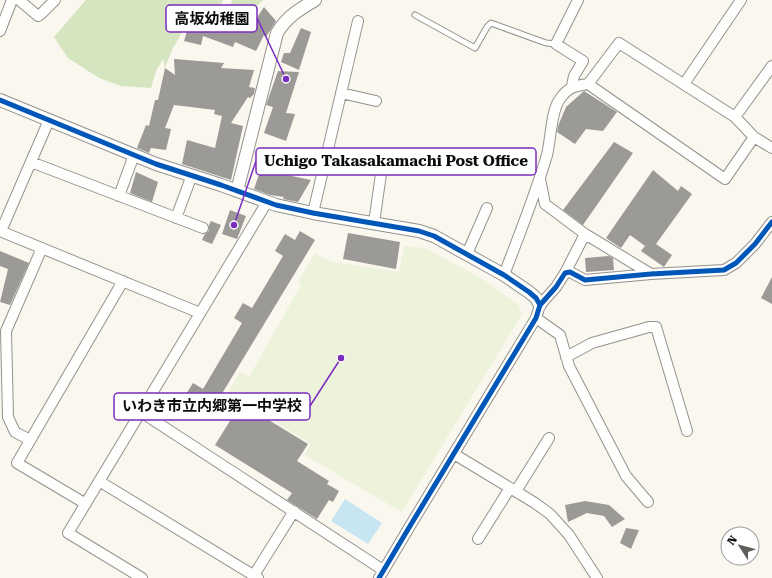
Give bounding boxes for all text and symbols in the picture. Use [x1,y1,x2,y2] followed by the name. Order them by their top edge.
[166,5,257,32] callout: 高坂幼稚園
[174,10,250,28] text: 高坂幼稚園
[256,148,536,175] callout: Uchigo Takasakamachi Post Office
[264,152,528,170] text: Uchigo Takasakamachi Post Office
[114,393,310,420] callout: いわき市立内郷第一中学校
[122,397,302,415] text: いわき市立内郷第一中学校
[720,526,760,566] north arrow
[725,533,740,548] text: N

